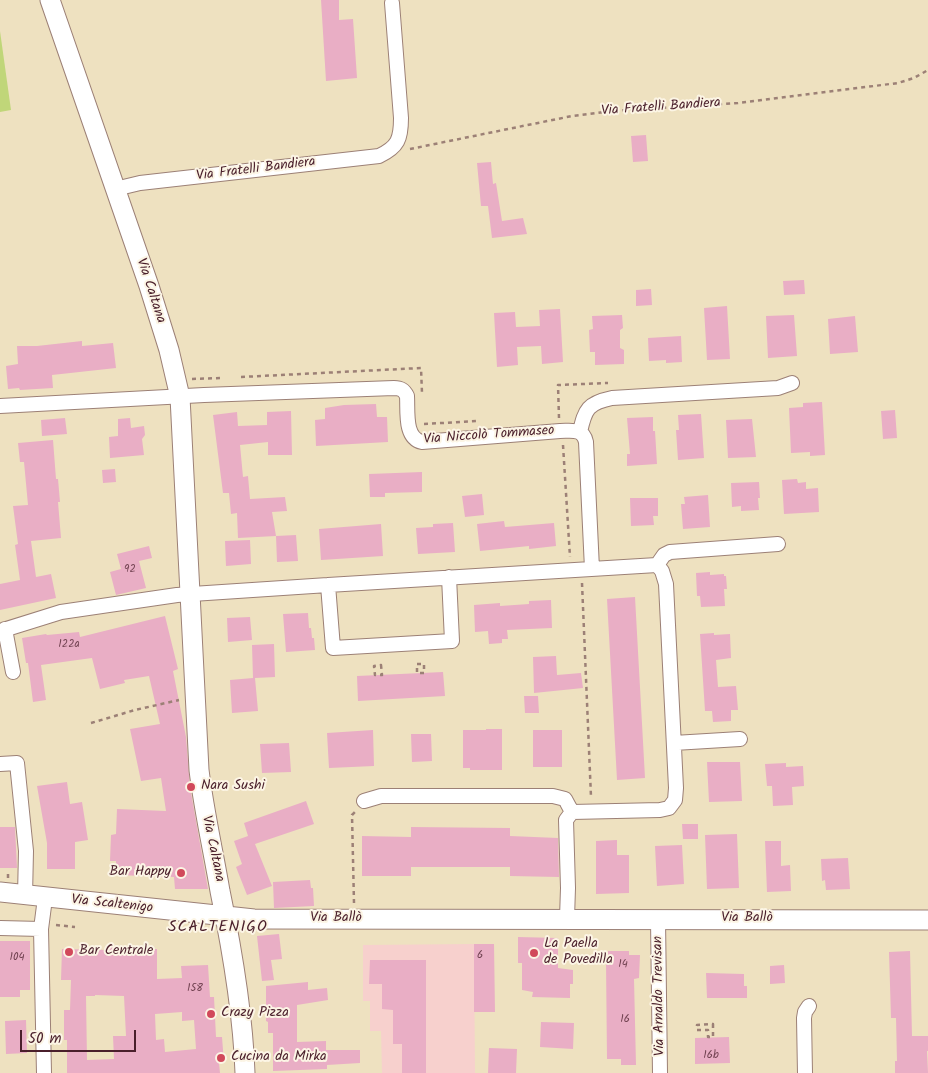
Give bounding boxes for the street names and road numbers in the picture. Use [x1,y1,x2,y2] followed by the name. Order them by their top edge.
[601,95,721,121] street label: Via Fratelli Bandiera
[196,154,316,186] street label: Via Fratelli Bandiera
[132,256,168,326] street label: Via Caltana
[423,423,555,449] street label: Via Niccolò Tommaseo
[197,814,227,884] street label: Via Caltana
[70,892,154,918] street label: Via Scaltenigo
[310,911,362,927] street label: Via Ballò
[721,911,773,927] street label: Via Ballò
[651,936,669,1056] street label: Via Arnaldo Trevisan

